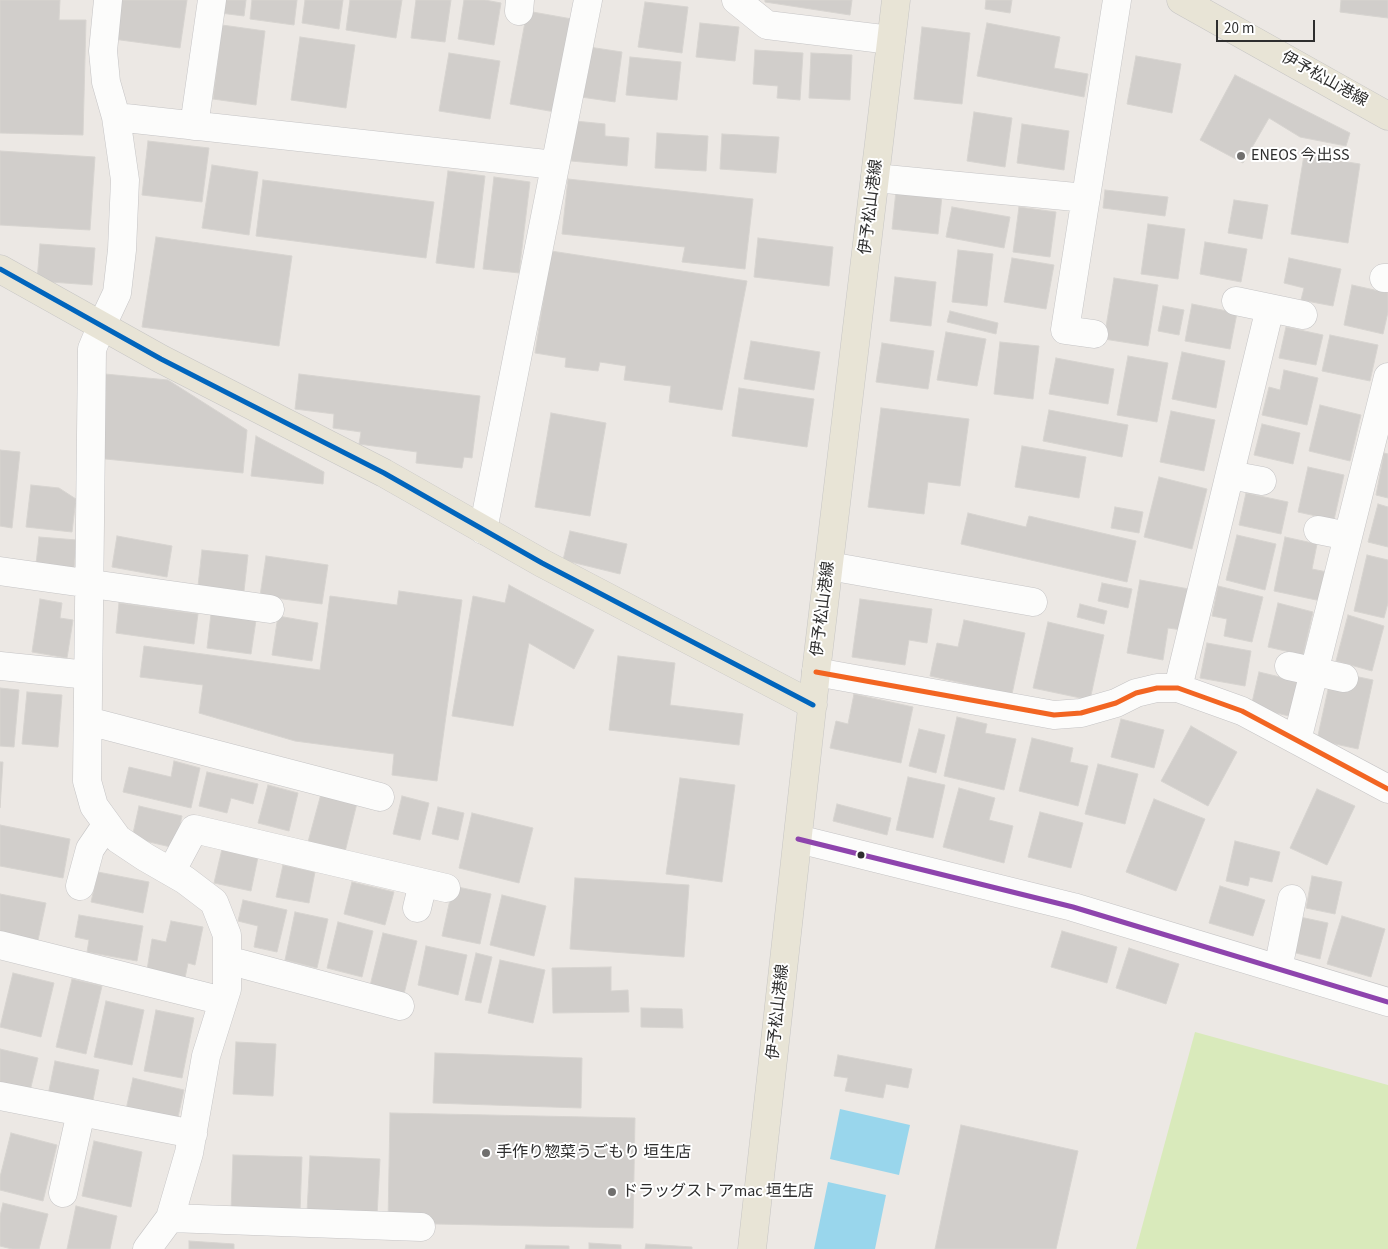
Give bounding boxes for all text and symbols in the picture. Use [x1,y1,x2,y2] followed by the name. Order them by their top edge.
[1218,10,1317,42] scale bar
[1224,18,1254,39] text: 20 m
[1277,48,1371,112] street label: 伊予松山港線
[1251,146,1349,166] place label: ENEOS 今出SS
[1235,150,1247,162] marker: ENEOS 今出SS
[857,158,887,256] street label: 伊予松山港線
[809,560,839,658] street label: 伊予松山港線
[856,850,866,860] unlabelled marker
[764,963,794,1061] street label: 伊予松山港線
[496,1143,691,1163] place label: 手作り惣菜うごもり 垣生店
[480,1147,492,1159] marker: 手作り惣菜うごもり 垣生店
[622,1182,814,1202] place label: ドラッグストアmac 垣生店
[606,1186,618,1198] marker: ドラッグストアmac 垣生店

